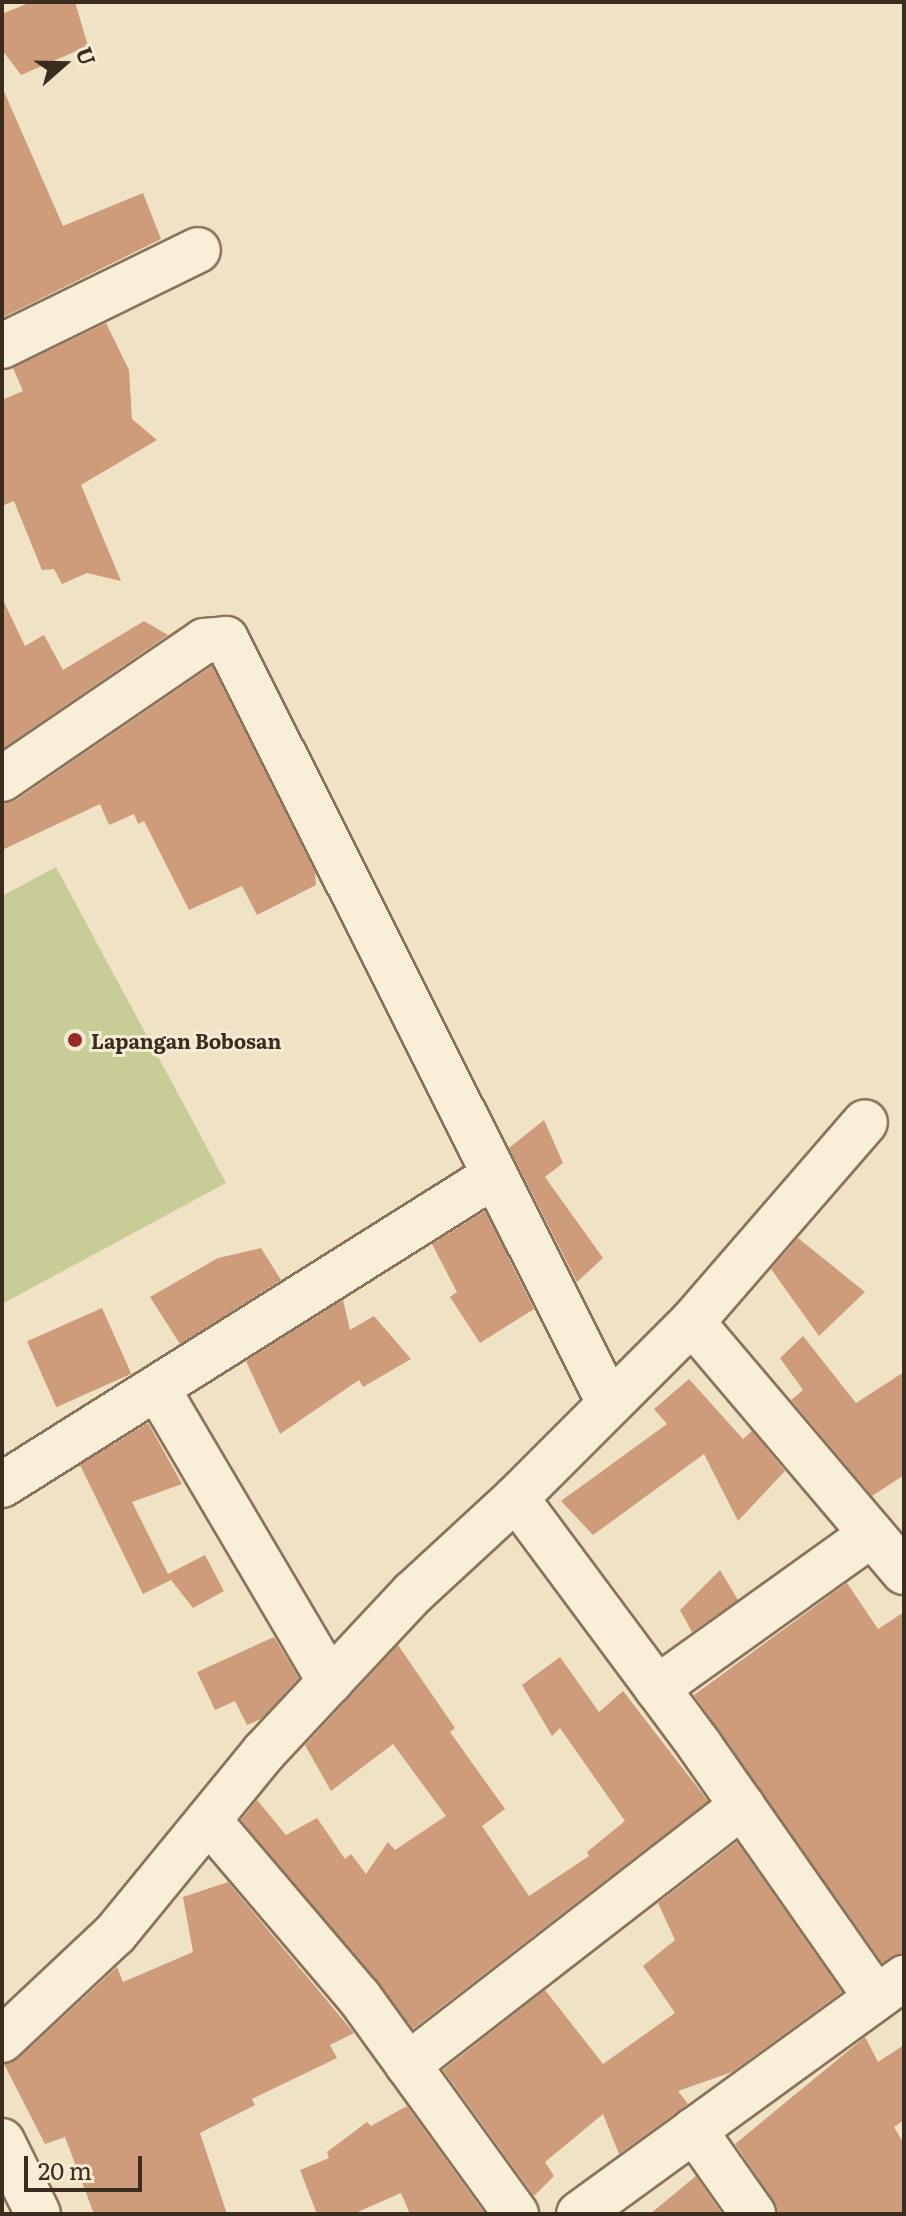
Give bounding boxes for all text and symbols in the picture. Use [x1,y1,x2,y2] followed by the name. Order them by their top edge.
[24,24,104,104] north arrow
[69,42,105,69] text: U
[91,1028,281,1052] place label: Lapangan Bobosan
[66,1031,84,1049] marker: Lapangan Bobosan
[28,2140,146,2190] scale bar
[38,2152,92,2187] text: 20 m

